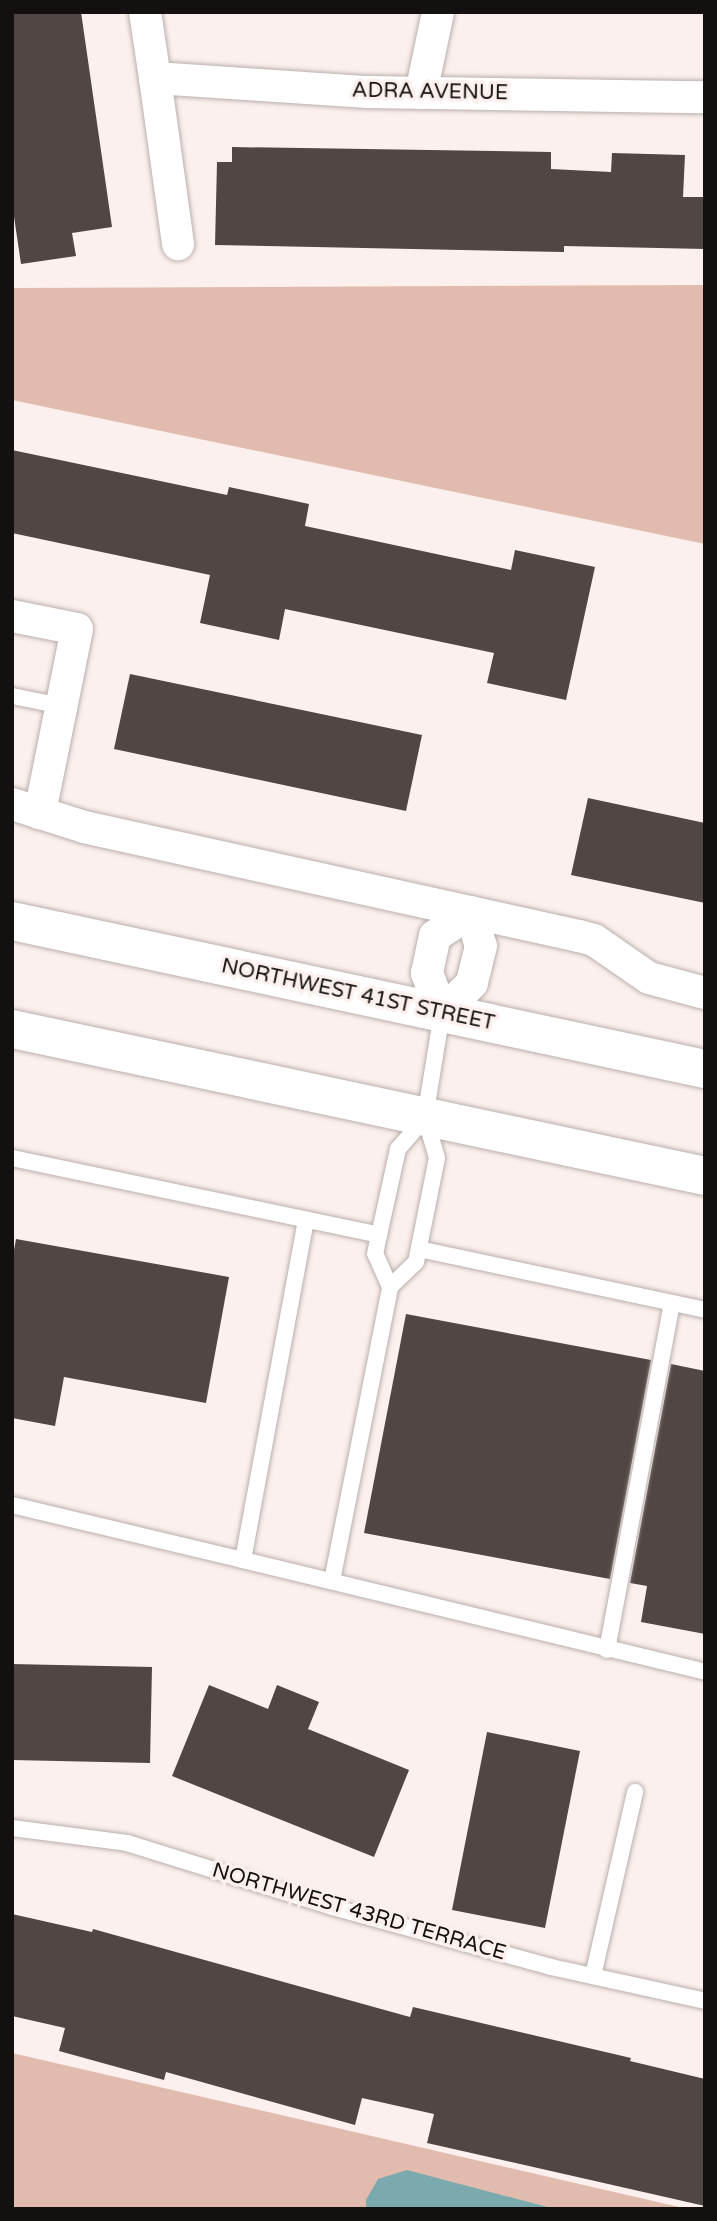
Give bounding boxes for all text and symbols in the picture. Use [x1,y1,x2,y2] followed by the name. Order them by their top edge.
[352,78,508,106] street label: ADRA AVENUE
[219,954,497,1036] street label: NORTHWEST 41ST STREET
[209,1858,509,1966] street label: NORTHWEST 43RD TERRACE

